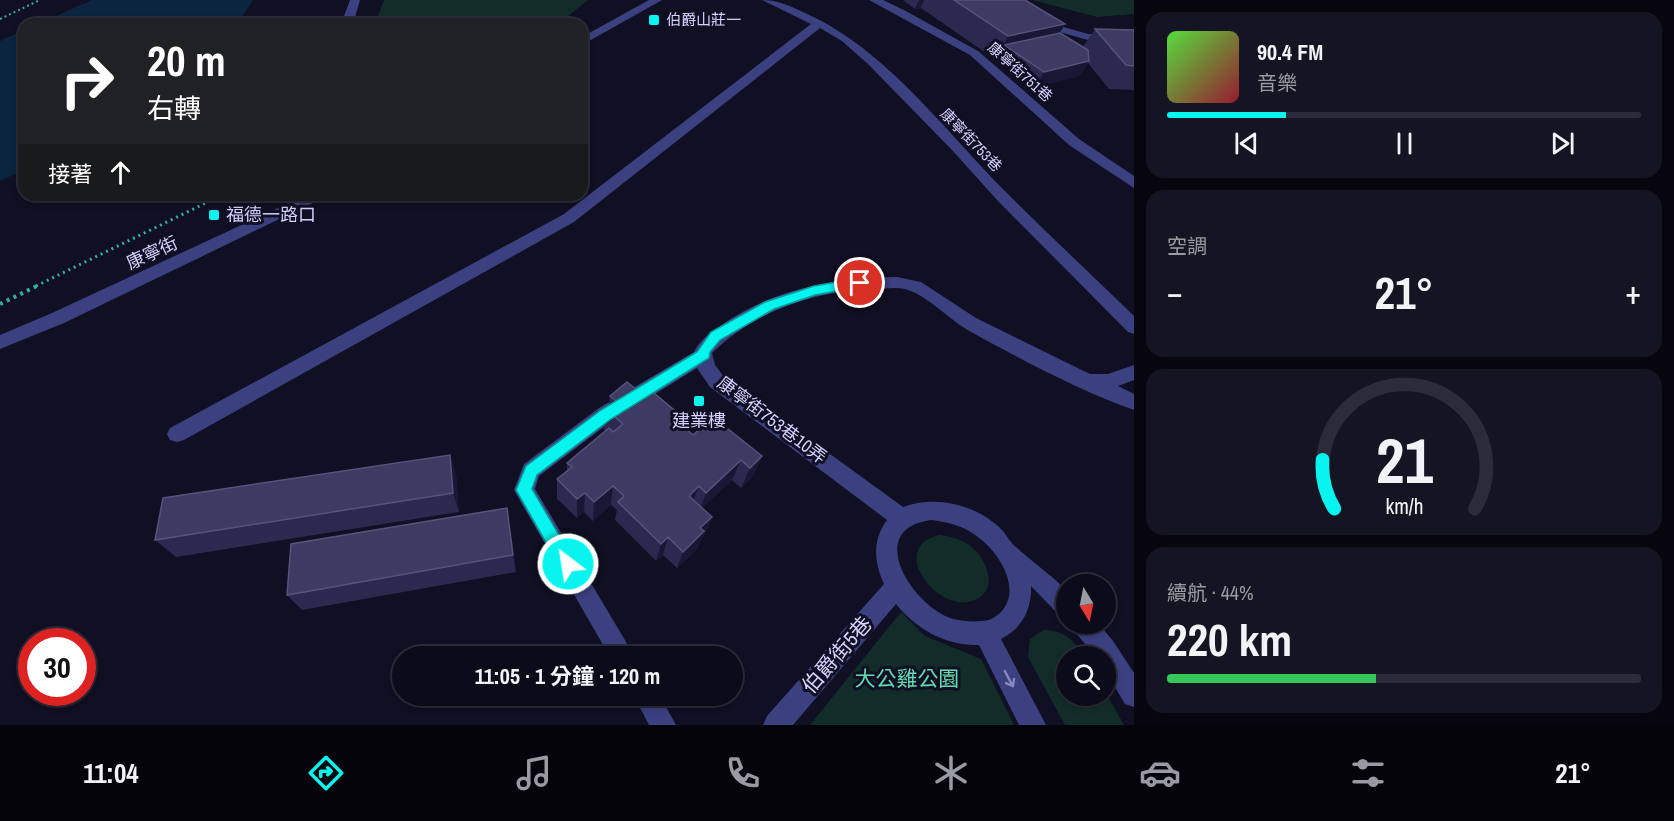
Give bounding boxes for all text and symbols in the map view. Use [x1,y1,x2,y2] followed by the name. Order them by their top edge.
[666,9,741,30] place label: 伯爵山莊一
[647,13,661,27] marker: 伯爵山莊一
[147,33,226,89] text: 20 m
[983,37,1057,106] street label: 康寧街751巷
[1257,37,1323,67] text: 90.4 FM
[48,42,126,120] icon: right
[1257,69,1297,96] text: 音樂
[147,90,201,126] text: 右轉
[936,103,1007,176] street label: 康寧街753巷
[1230,127,1263,160] icon: previous
[1388,127,1421,160] icon: pause
[1546,127,1579,160] icon: next
[104,156,137,189] icon: ahead
[48,159,92,189] text: 接著
[226,202,316,227] place label: 福德一路口
[207,208,221,222] marker: 福德一路口
[122,230,182,275] street label: 康寧街
[1167,232,1207,259] text: 空調
[834,257,885,308] pin
[1374,262,1434,323] text: 21°
[843,266,876,299] icon: arrive
[1167,270,1183,314] text: −
[1625,270,1641,314] text: +
[712,370,832,469] street label: 康寧街753巷10弄
[692,394,706,408] marker: 建業樓
[672,408,726,433] place label: 建業樓
[1376,418,1433,502] text: 21
[1385,492,1423,521] text: km/h
[536,532,600,596] position arrow
[1056,574,1116,634] north arrow
[1056,574,1116,706] map controls
[1167,579,1254,606] text: 續航 · 44%
[1167,609,1292,670] text: 220 km
[795,610,878,699] street label: 伯爵街5巷
[18,628,96,706] speed limit sign: 30
[1056,646,1116,706] button: search
[475,661,660,691] text: 11:05 · 1 分鐘 · 120 m
[855,664,960,693] park label: 大公雞公園
[1004,670,1015,688] one-way arrow
[305,752,347,794] icon: directions
[513,752,555,794] icon: music
[722,752,764,794] icon: phone
[930,752,972,794] icon: climate
[1139,752,1181,794] icon: car
[1347,752,1389,794] icon: filters
[83,755,139,791] text: 11:04
[1555,755,1591,791] text: 21°

